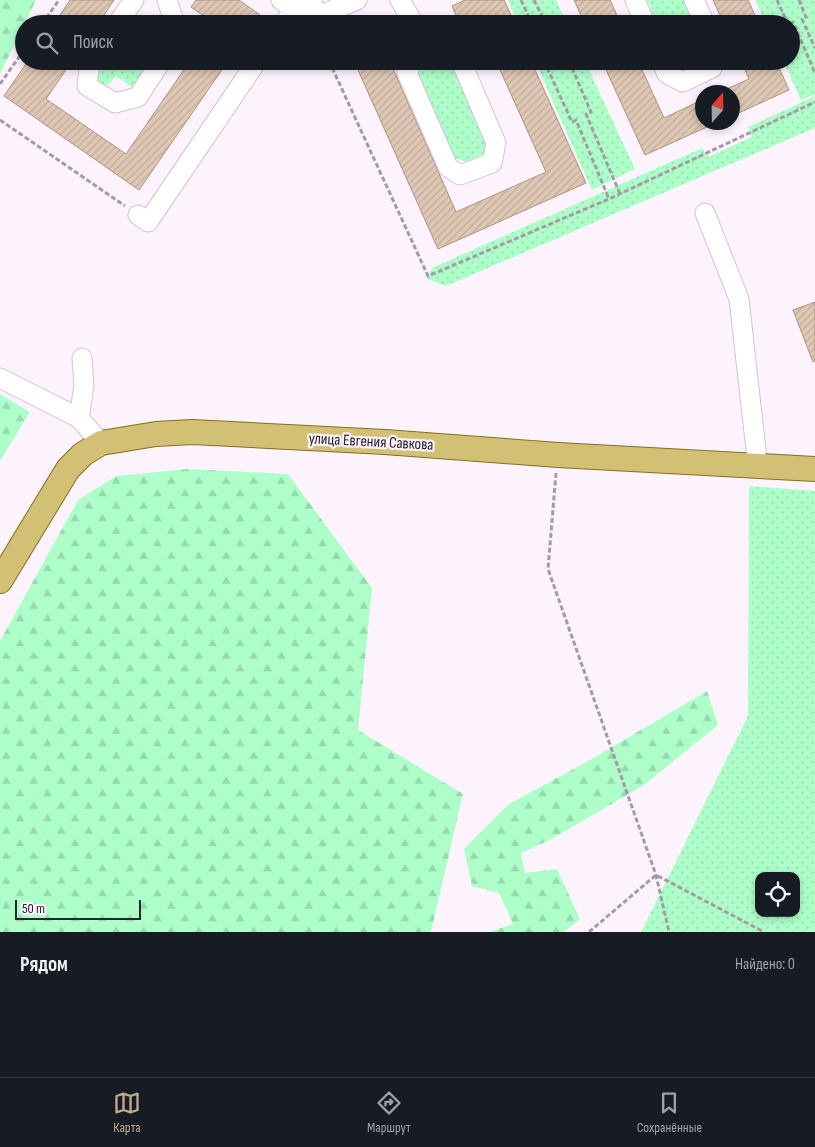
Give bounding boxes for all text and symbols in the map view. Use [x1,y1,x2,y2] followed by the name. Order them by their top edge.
[15,15,800,70] search box
[33,29,61,57] icon: search
[73,31,113,54] text: Поиск
[695,85,740,130] north arrow
[308,429,434,455] street label: улица Евгения Савкова
[755,872,800,917] map controls
[755,872,800,917] button: locate
[15,897,141,920] scale bar
[22,900,45,917] text: 50 m
[20,952,68,977] text: Рядом
[735,955,795,974] text: Найдено: 0
[113,1089,141,1136] tab: Карта
[367,1089,411,1136] tab: Маршрут
[637,1089,702,1136] tab: Сохранённые

